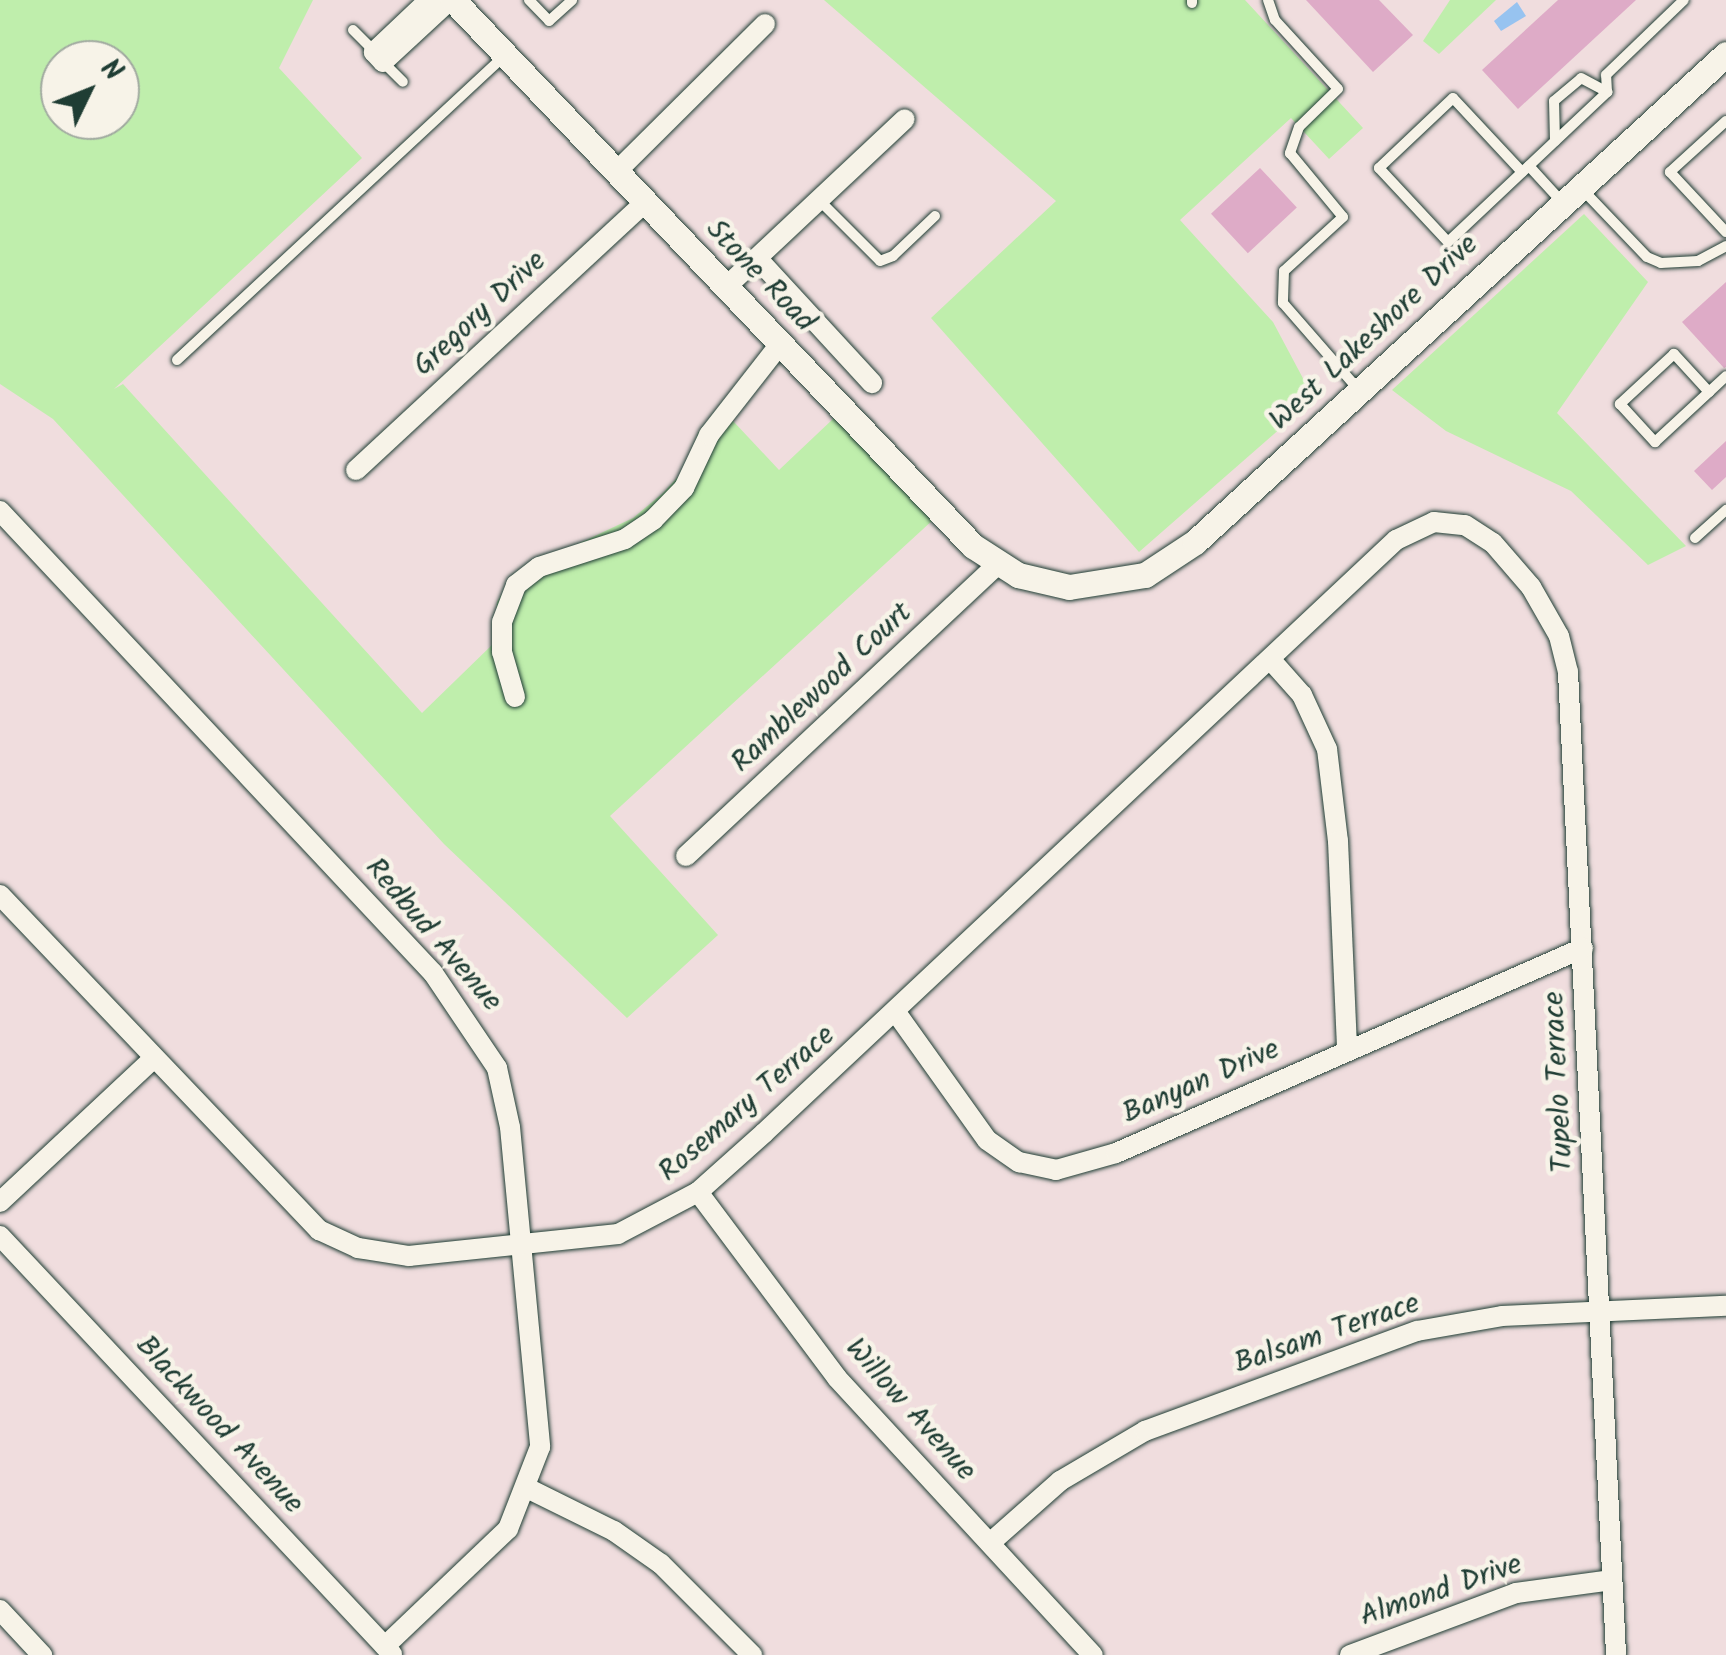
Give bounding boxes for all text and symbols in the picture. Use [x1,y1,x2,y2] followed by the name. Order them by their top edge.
[40,40,140,140] north arrow
[88,49,133,92] text: N
[697,212,823,340] street label: Stone Road
[1262,227,1486,439] street label: West Lakeshore Drive
[406,243,554,385] street label: Gregory Drive
[724,595,920,781] street label: Ramblewood Court
[357,851,509,1019] street label: Redbud Avenue
[1536,990,1582,1174] street label: Tupelo Terrace
[652,1018,842,1190] street label: Rosemary Terrace
[1117,1031,1285,1133] street label: Banyan Drive
[1230,1285,1424,1383] street label: Balsam Terrace
[127,1328,311,1522] street label: Blackwood Avenue
[837,1331,983,1489] street label: Willow Avenue
[1355,1547,1527,1635] street label: Almond Drive

